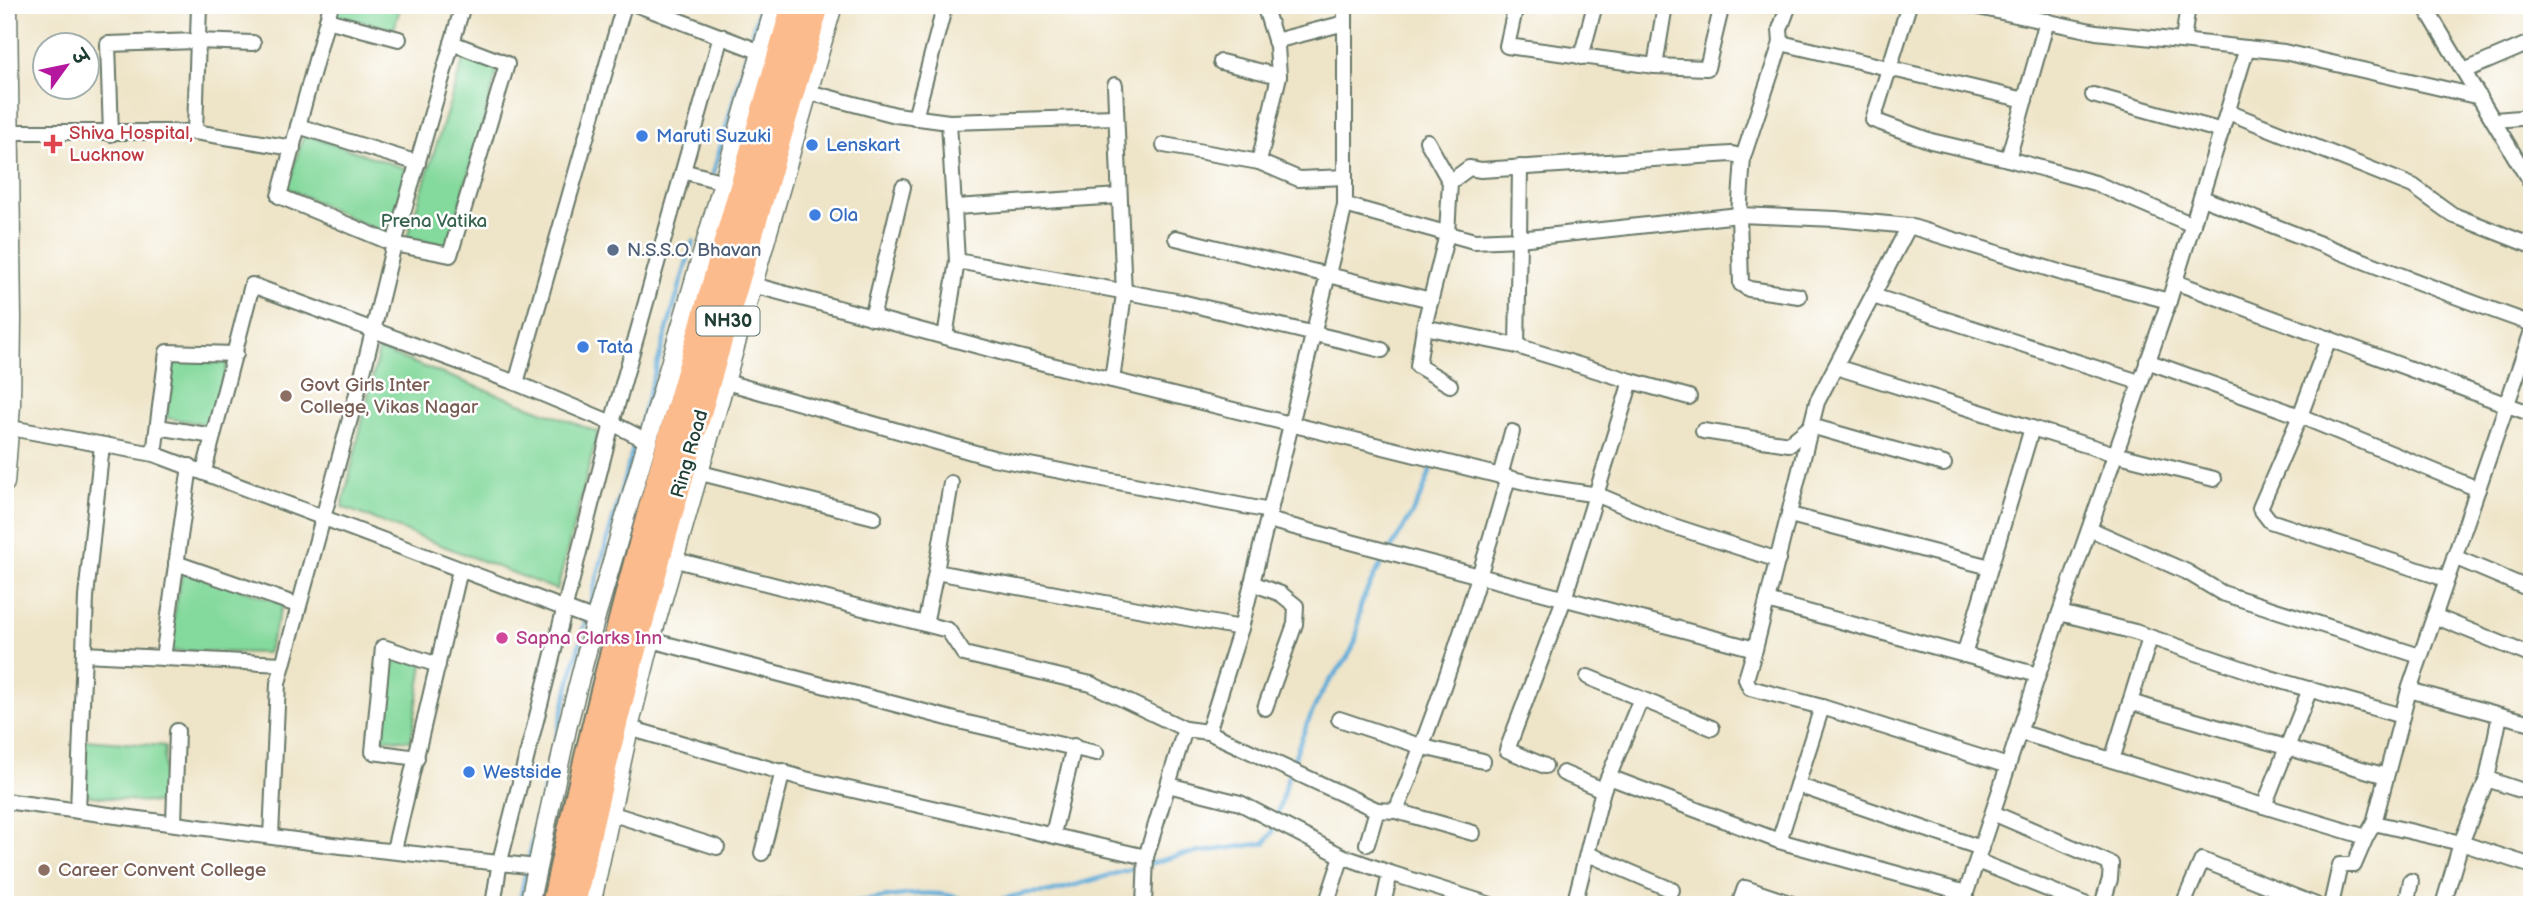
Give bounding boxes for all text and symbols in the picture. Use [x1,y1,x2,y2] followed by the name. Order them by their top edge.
[32,32,102,102] north arrow
[65,44,93,71] text: उ
[69,122,193,167] place label: Shiva Hospital, Lucknow
[656,125,771,148] place label: Maruti Suzuki
[634,128,650,144] marker: Maruti Suzuki
[43,134,63,154] marker: Shiva Hospital, Lucknow
[826,134,901,157] place label: Lenskart
[804,137,820,153] marker: Lenskart
[829,204,858,227] place label: Ola
[807,207,823,223] marker: Ola
[381,210,487,233] park label: Prena Vatika
[627,239,762,262] place label: N.S.S.O. Bhavan
[605,242,621,258] marker: N.S.S.O. Bhavan
[696,306,760,335] road number: NH30
[597,336,633,359] place label: Tata
[575,339,591,355] marker: Tata
[300,374,479,419] place label: Govt Girls Inter College, Vikas Nagar
[278,388,294,404] marker: Govt Girls Inter College, Vikas Nagar
[666,407,714,501] street label: Ring Road
[516,627,662,650] place label: Sapna Clarks Inn
[494,630,510,646] marker: Sapna Clarks Inn
[483,761,562,784] place label: Westside
[461,764,477,780] marker: Westside
[58,859,266,882] place label: Career Convent College
[36,862,52,878] marker: Career Convent College

